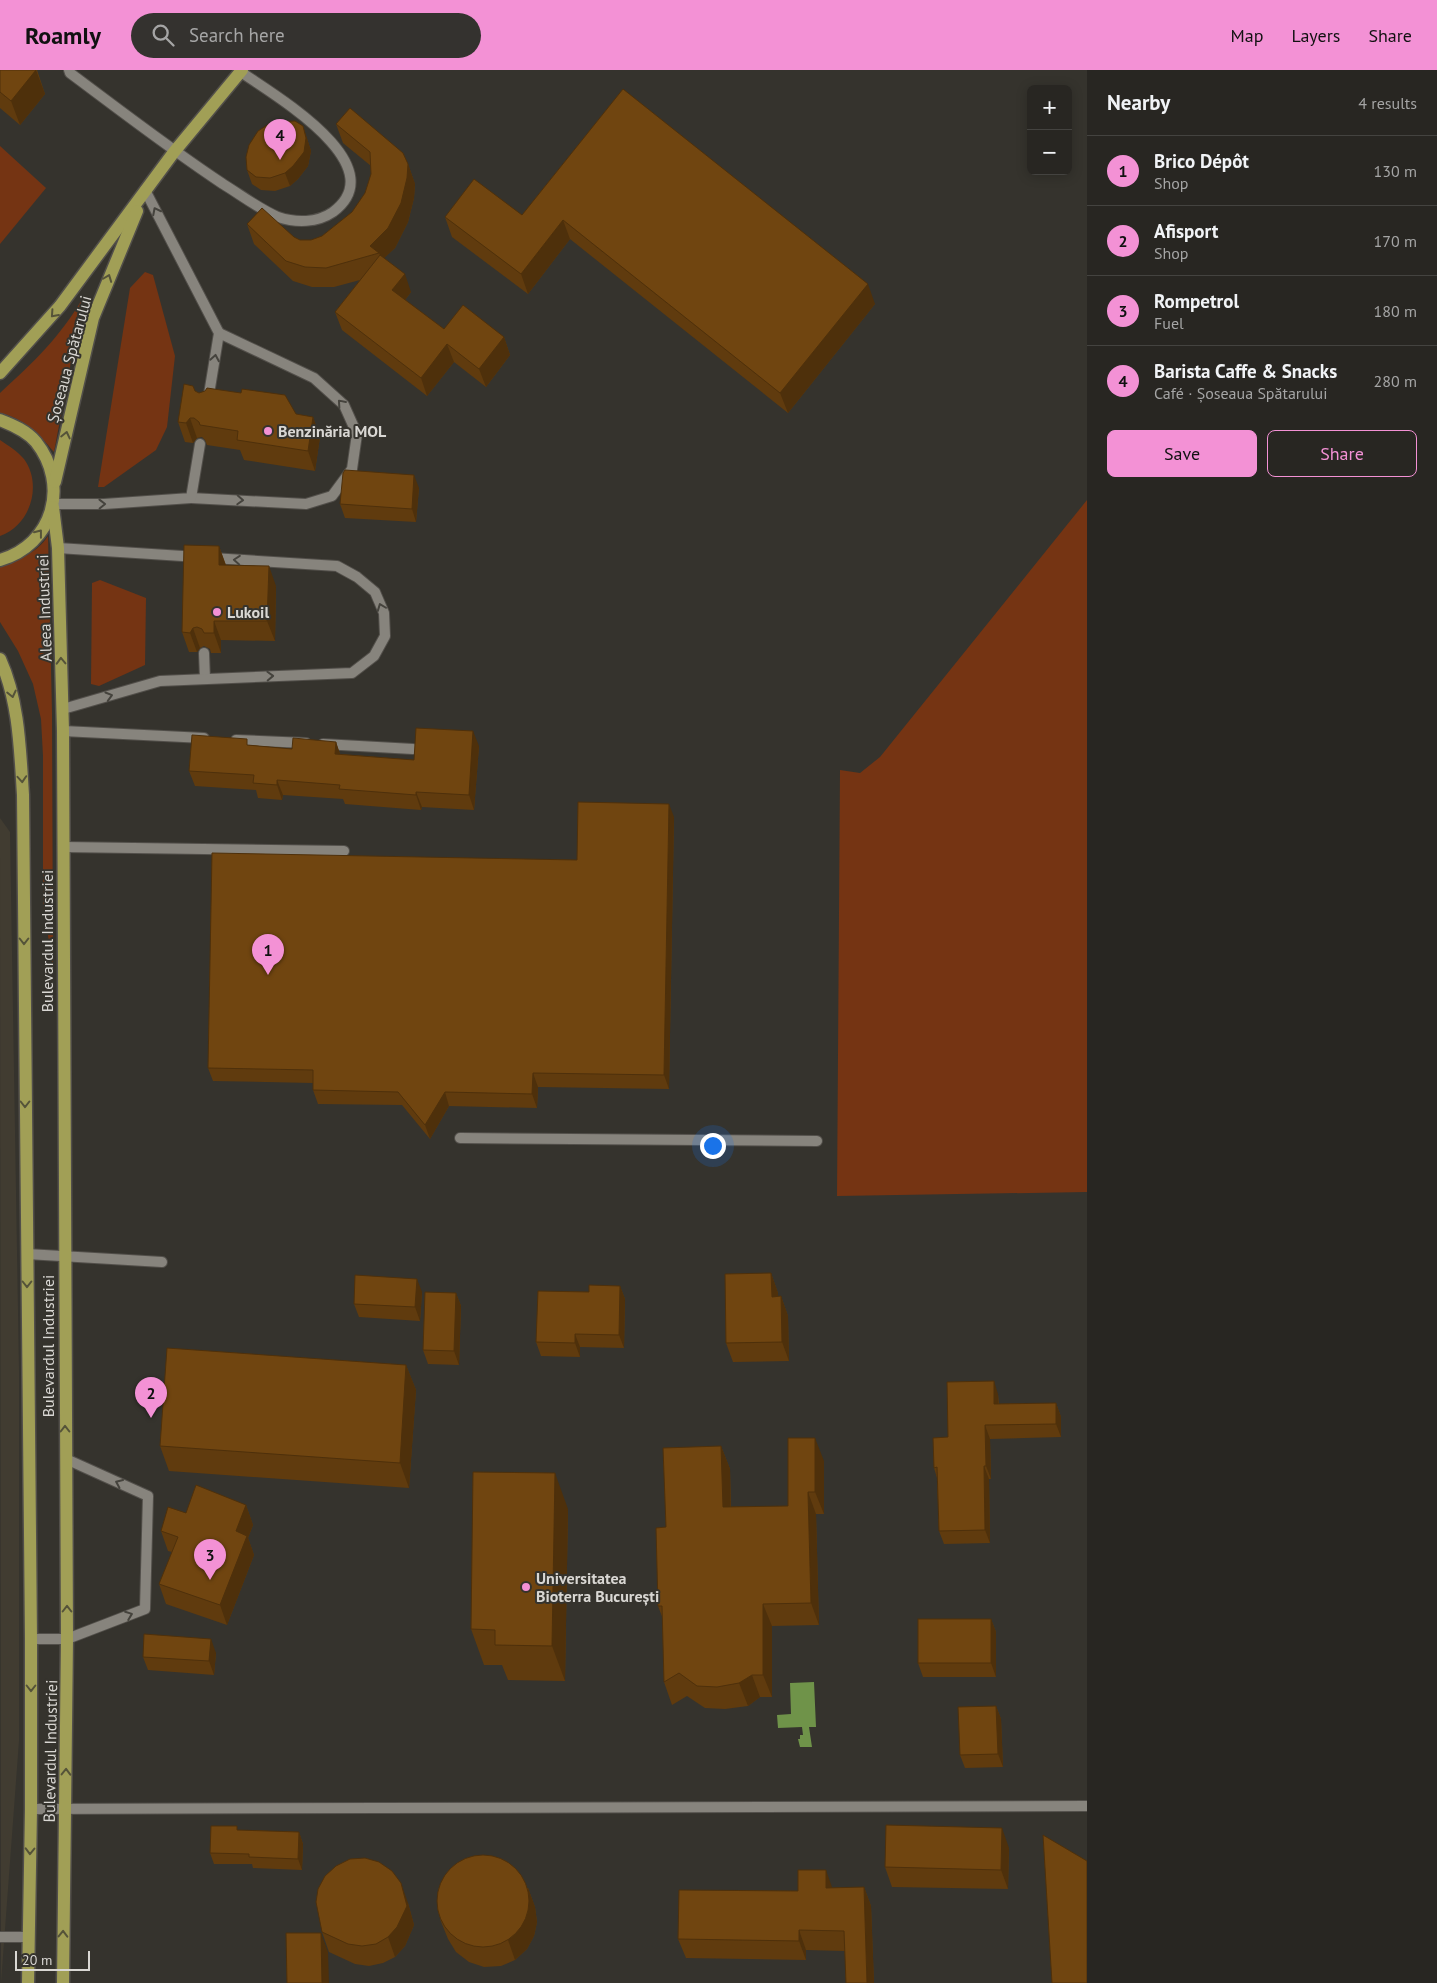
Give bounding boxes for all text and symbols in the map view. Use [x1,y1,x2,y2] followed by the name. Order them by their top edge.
[131,13,481,58] search box
[25,20,101,51] text: Roamly
[149,21,177,49] icon: search
[189,23,285,47] text: Search here
[1231,24,1263,47] text: Map
[1291,24,1340,47] text: Layers
[1368,24,1412,47] text: Share
[1027,85,1072,175] map controls
[1027,85,1072,130] button: +
[1107,89,1170,116] text: Nearby
[1358,93,1417,113] text: 4 results
[264,119,296,160] pin: 4
[1027,130,1072,175] button: −
[1154,149,1249,173] text: Brico Dépôt
[1118,161,1128,181] text: 1
[1374,161,1417,181] text: 130 m
[1154,173,1188,193] text: Shop
[152,208,162,217] one-way arrow
[1154,219,1218,243] text: Afisport
[1118,231,1128,251] text: 2
[1374,231,1417,251] text: 170 m
[1154,243,1188,263] text: Shop
[103,275,113,283] one-way arrow
[1154,289,1239,313] text: Rompetrol
[42,293,96,425] street label: Șoseaua Spătarului
[1118,301,1128,321] text: 3
[1374,301,1417,321] text: 180 m
[50,308,59,317] one-way arrow
[1154,313,1184,333] text: Fuel
[209,354,219,363] one-way arrow
[1154,359,1337,383] text: Barista Caffe & Snacks
[1118,371,1128,391] text: 4
[1374,371,1417,391] text: 280 m
[1154,383,1327,403] text: Café · Șoseaua Spătarului
[338,400,347,409] one-way arrow
[278,421,387,441] place label: Benzinăria MOL
[262,425,274,437] marker: Benzinăria MOL
[60,430,70,439] one-way arrow
[1107,430,1257,477] button: Save
[1267,430,1417,477] button: Share
[236,495,244,506] one-way arrow
[98,499,106,509] one-way arrow
[34,530,42,539] one-way arrow
[32,554,56,662] street label: Aleea Industriei
[233,554,241,565] one-way arrow
[227,602,269,622] place label: Lukoil
[377,603,387,612] one-way arrow
[211,606,223,618] marker: Lukoil
[56,656,66,664] one-way arrow
[266,671,274,682] one-way arrow
[6,689,17,698] one-way arrow
[105,691,113,701] one-way arrow
[16,775,27,783] one-way arrow
[37,870,57,1012] street label: Bulevardul Industriei
[252,934,284,975] pin: 1
[19,938,29,946] one-way arrow
[20,1100,30,1108] one-way arrow
[700,1133,726,1159] your location
[38,1275,58,1417] street label: Bulevardul Industriei
[22,1280,32,1288] one-way arrow
[135,1377,167,1418] pin: 2
[60,1425,70,1433] one-way arrow
[115,1478,124,1489] one-way arrow
[194,1539,226,1580] pin: 3
[536,1568,659,1606] place label: Universitatea Bioterra București
[520,1581,532,1593] marker: Universitatea Bioterra București
[62,1605,72,1613] one-way arrow
[124,1611,133,1621] one-way arrow
[39,1680,61,1822] street label: Bulevardul Industriei
[26,1684,36,1692] one-way arrow
[61,1768,71,1776] one-way arrow
[25,1847,36,1855] one-way arrow
[58,1930,69,1938] one-way arrow
[15,1948,90,1971] scale bar
[22,1951,52,1969] text: 20 m

